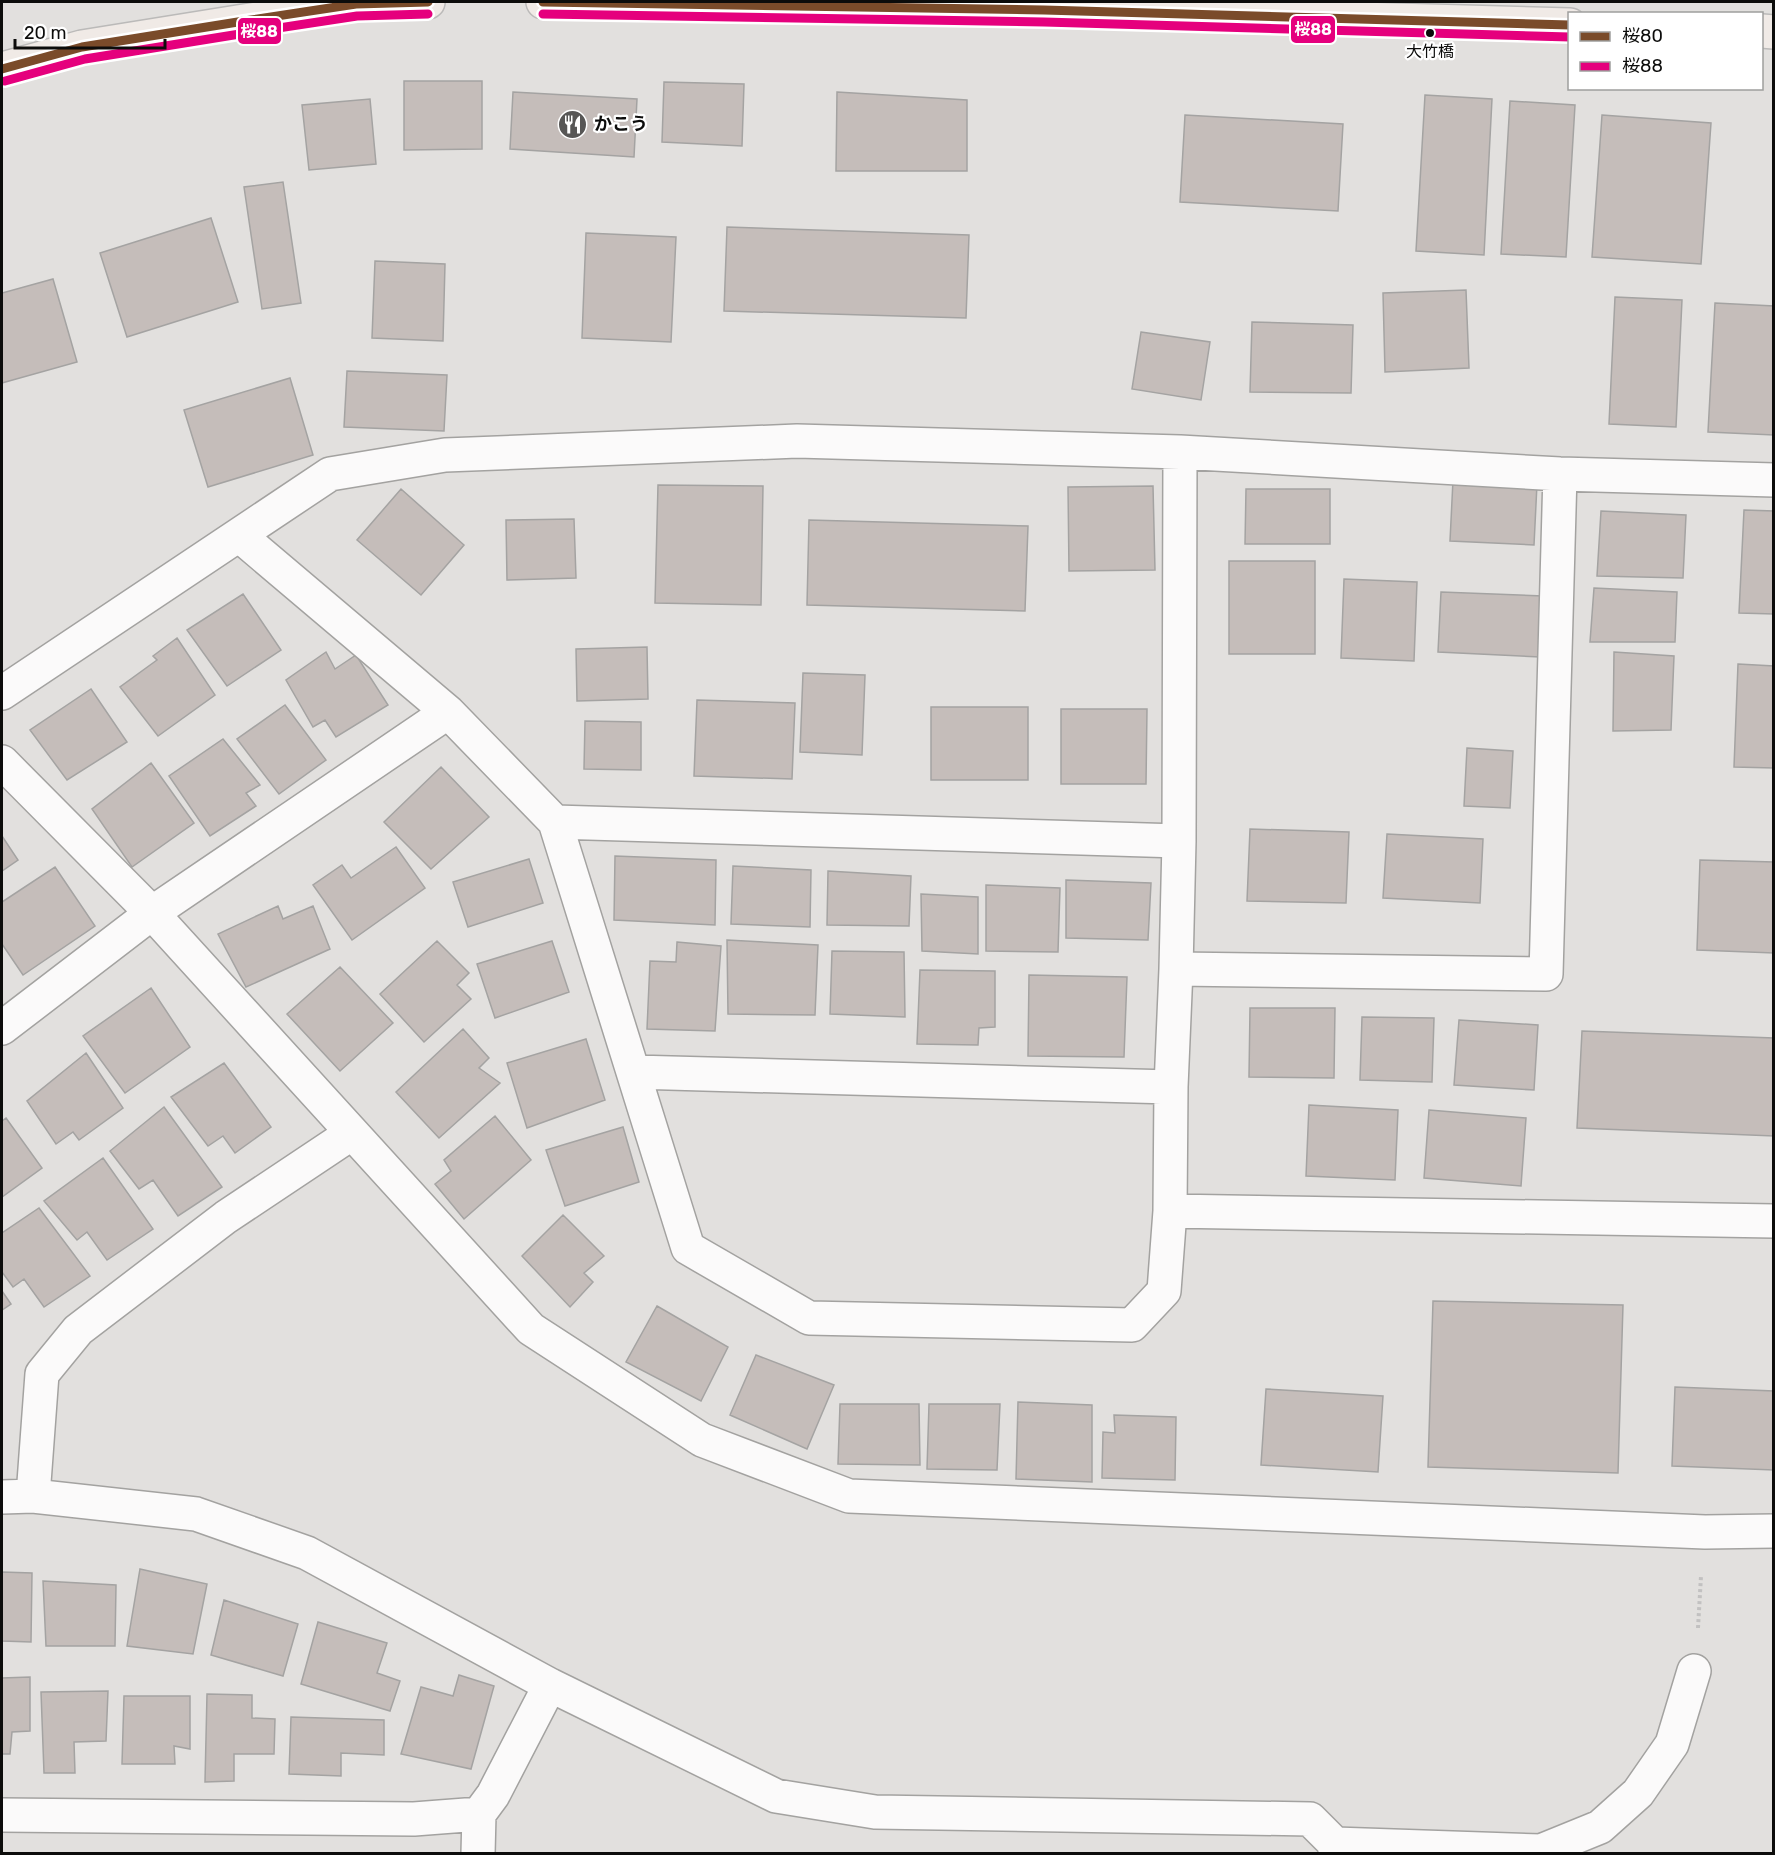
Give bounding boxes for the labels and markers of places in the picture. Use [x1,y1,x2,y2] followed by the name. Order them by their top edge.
[1424,27,1436,39] marker: 大竹橋
[1406,42,1454,61] place label: 大竹橋
[557,108,589,140] restaurant icon: かこう
[594,113,648,135] place label: かこう

